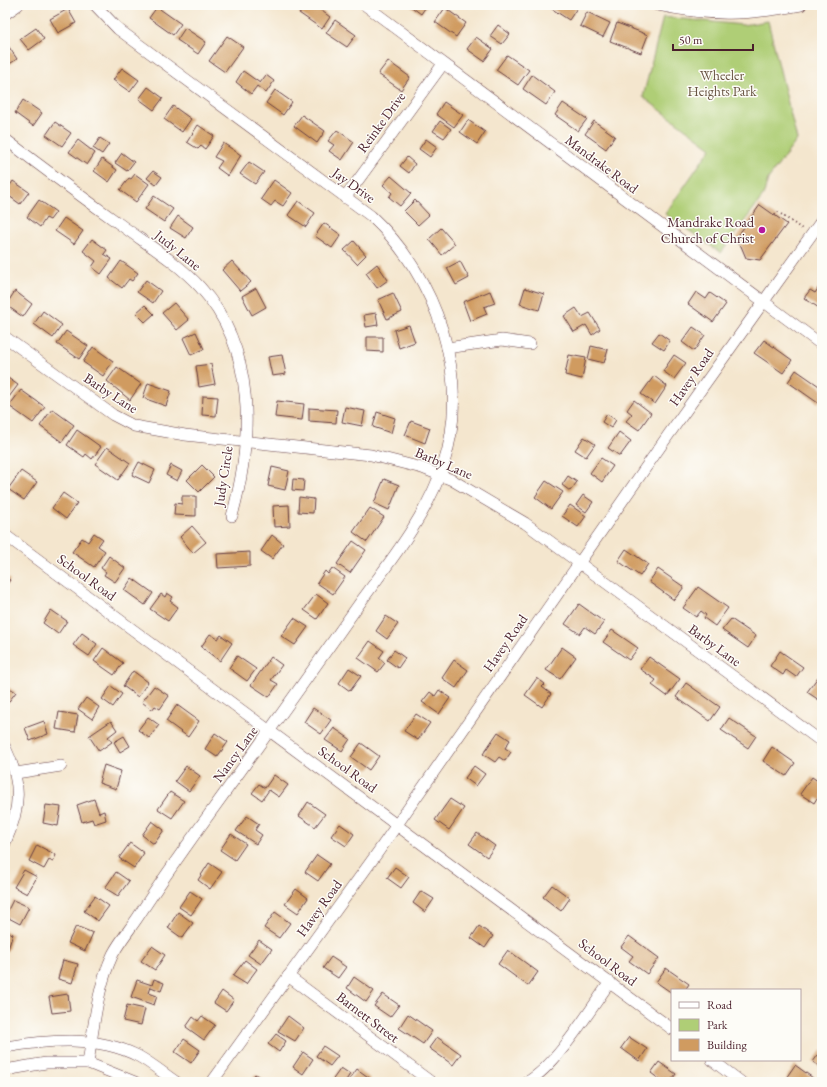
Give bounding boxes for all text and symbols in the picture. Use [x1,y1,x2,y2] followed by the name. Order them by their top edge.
[673,26,753,52] scale bar
[679,32,703,48] text: 50 m
[687,66,757,100] park label: Wheeler Heights Park
[353,88,409,156] street label: Reinke Drive
[562,131,643,198] street label: Mandrake Road
[328,163,380,207] street label: Jay Drive
[661,213,755,247] place label: Mandrake Road Church of Christ
[150,225,205,275] street label: Judy Lane
[757,225,767,235] marker: Mandrake Road Church of Christ
[665,344,718,409] street label: Havey Road
[81,369,142,417] street label: Barby Lane
[412,443,476,483] street label: Barby Lane
[209,444,237,508] street label: Judy Circle
[54,550,121,605] street label: School Road
[479,610,532,675] street label: Havey Road
[685,620,745,670] street label: Barby Lane
[209,722,262,786] street label: Nancy Lane
[315,742,382,797] street label: School Road
[292,875,346,940] street label: Havey Road
[575,934,642,990] street label: School Road
[333,988,403,1047] street label: Barnett Street
[671,989,801,1061] legend
[707,997,733,1013] text: Road
[707,1017,728,1033] text: Park
[707,1037,748,1053] text: Building

